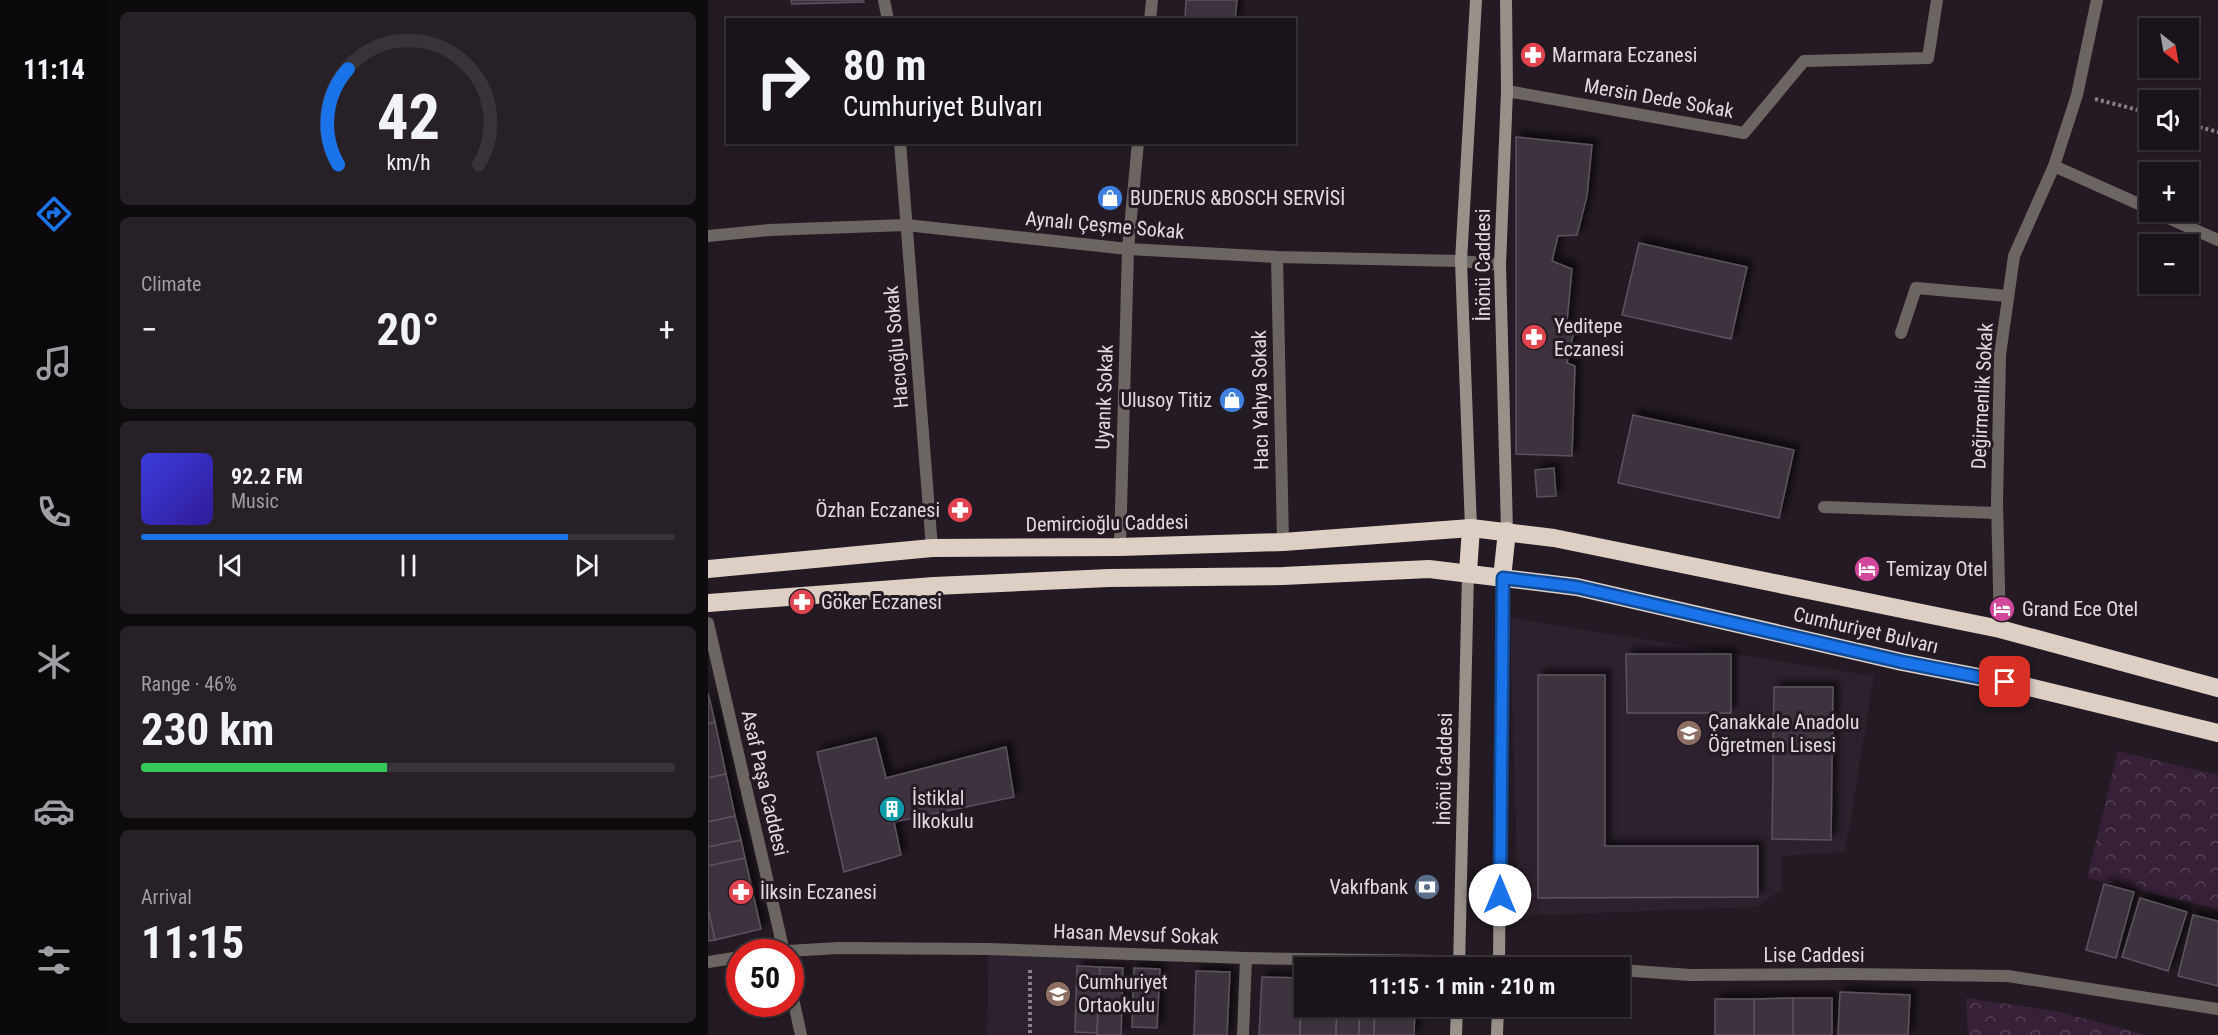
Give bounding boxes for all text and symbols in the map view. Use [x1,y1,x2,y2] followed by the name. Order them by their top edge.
[2139,18,2199,78] north arrow
[2139,18,2199,294] map controls
[1518,40,1548,70] pharmacy icon: Marmara Eczanesi
[843,41,926,90] text: 80 m
[744,42,822,120] icon: right
[1552,43,1697,67] place label: Marmara Eczanesi
[23,54,85,86] text: 11:14
[1582,73,1736,123] street label: Mersin Dede Sokak
[376,81,440,154] text: 42
[2139,90,2199,150] button: sound
[843,91,1043,123] text: Cumhuriyet Bulvarı
[386,151,430,176] text: km/h
[2139,162,2199,222] button: +
[1095,183,1125,213] shop icon: BUDERUS &BOSCH SERVİSİ
[1130,186,1345,210] place label: BUDERUS &BOSCH SERVİSİ
[33,193,75,235] icon: directions
[1025,206,1185,244] street label: Aynalı Çeşme Sokak
[1471,209,1495,321] street label: İnönü Caddesi
[2139,234,2199,294] button: −
[141,272,201,296] text: Climate
[879,285,913,409] street label: Hacıoğlu Sokak
[377,303,440,356] text: 20°
[141,310,158,349] text: −
[659,310,675,349] text: +
[1554,314,1624,361] place label: Yeditepe Eczanesi
[1519,322,1549,352] pharmacy icon: Yeditepe Eczanesi
[1966,322,1998,470] street label: Değirmenlik Sokak
[1247,330,1273,470] street label: Hacı Yahya Sokak
[33,342,75,384] icon: music
[1090,344,1118,450] street label: Uyanık Sokak
[1217,385,1247,415] shop icon: Ulusoy Titiz
[1121,388,1212,412] place label: Ulusoy Titiz
[231,464,303,489] text: 92.2 FM
[231,489,279,513] text: Music
[33,491,75,533] icon: phone
[945,495,975,525] pharmacy icon: Özhan Eczanesi
[816,498,940,522] place label: Özhan Eczanesi
[1025,510,1189,536] street label: Demircioğlu Caddesi
[214,549,247,582] icon: previous
[392,549,425,582] icon: pause
[570,549,603,582] icon: next
[1852,554,1882,584] hotel icon: Temizay Otel
[1886,557,1988,581] place label: Temizay Otel
[787,587,817,617] pharmacy icon: Göker Eczanesi
[821,590,942,614] place label: Göker Eczanesi
[1987,594,2017,624] hotel icon: Grand Ece Otel
[2022,597,2138,621] place label: Grand Ece Otel
[1791,602,1941,658] street label: Cumhuriyet Bulvarı
[33,641,75,683] icon: climate
[1979,656,2030,707] pin
[1988,665,2021,698] icon: arrive
[141,672,237,696] text: Range · 46%
[141,703,274,756] text: 230 km
[737,708,793,858] street label: Asaf Paşa Caddesi
[1708,710,1859,757] place label: Çanakkale Anadolu Öğretmen Lisesi
[1431,713,1457,825] street label: İnönü Caddesi
[1674,718,1704,748] school or university icon: Çanakkale Anadolu Öğretmen Lisesi
[912,786,974,833] place label: İstiklal İlkokulu
[33,790,75,832] icon: car
[877,794,907,824] building icon: İstiklal İlkokulu
[1468,863,1532,927] position arrow
[1412,872,1442,902] bank icon: Vakıfbank
[1329,875,1408,899] place label: Vakıfbank
[726,877,756,907] pharmacy icon: İlksin Eczanesi
[760,880,877,904] place label: İlksin Eczanesi
[141,885,192,909] text: Arrival
[141,916,244,969] text: 11:15
[1053,919,1219,949] street label: Hasan Mevsuf Sokak
[33,939,75,981] icon: filters
[726,939,804,1017] speed limit sign: 50
[1763,943,1865,967] street label: Lise Caddesi
[1078,970,1168,1017] place label: Cumhuriyet Ortaokulu
[1369,974,1555,999] text: 11:15 · 1 min · 210 m
[1043,979,1073,1009] school or university icon: Cumhuriyet Ortaokulu

